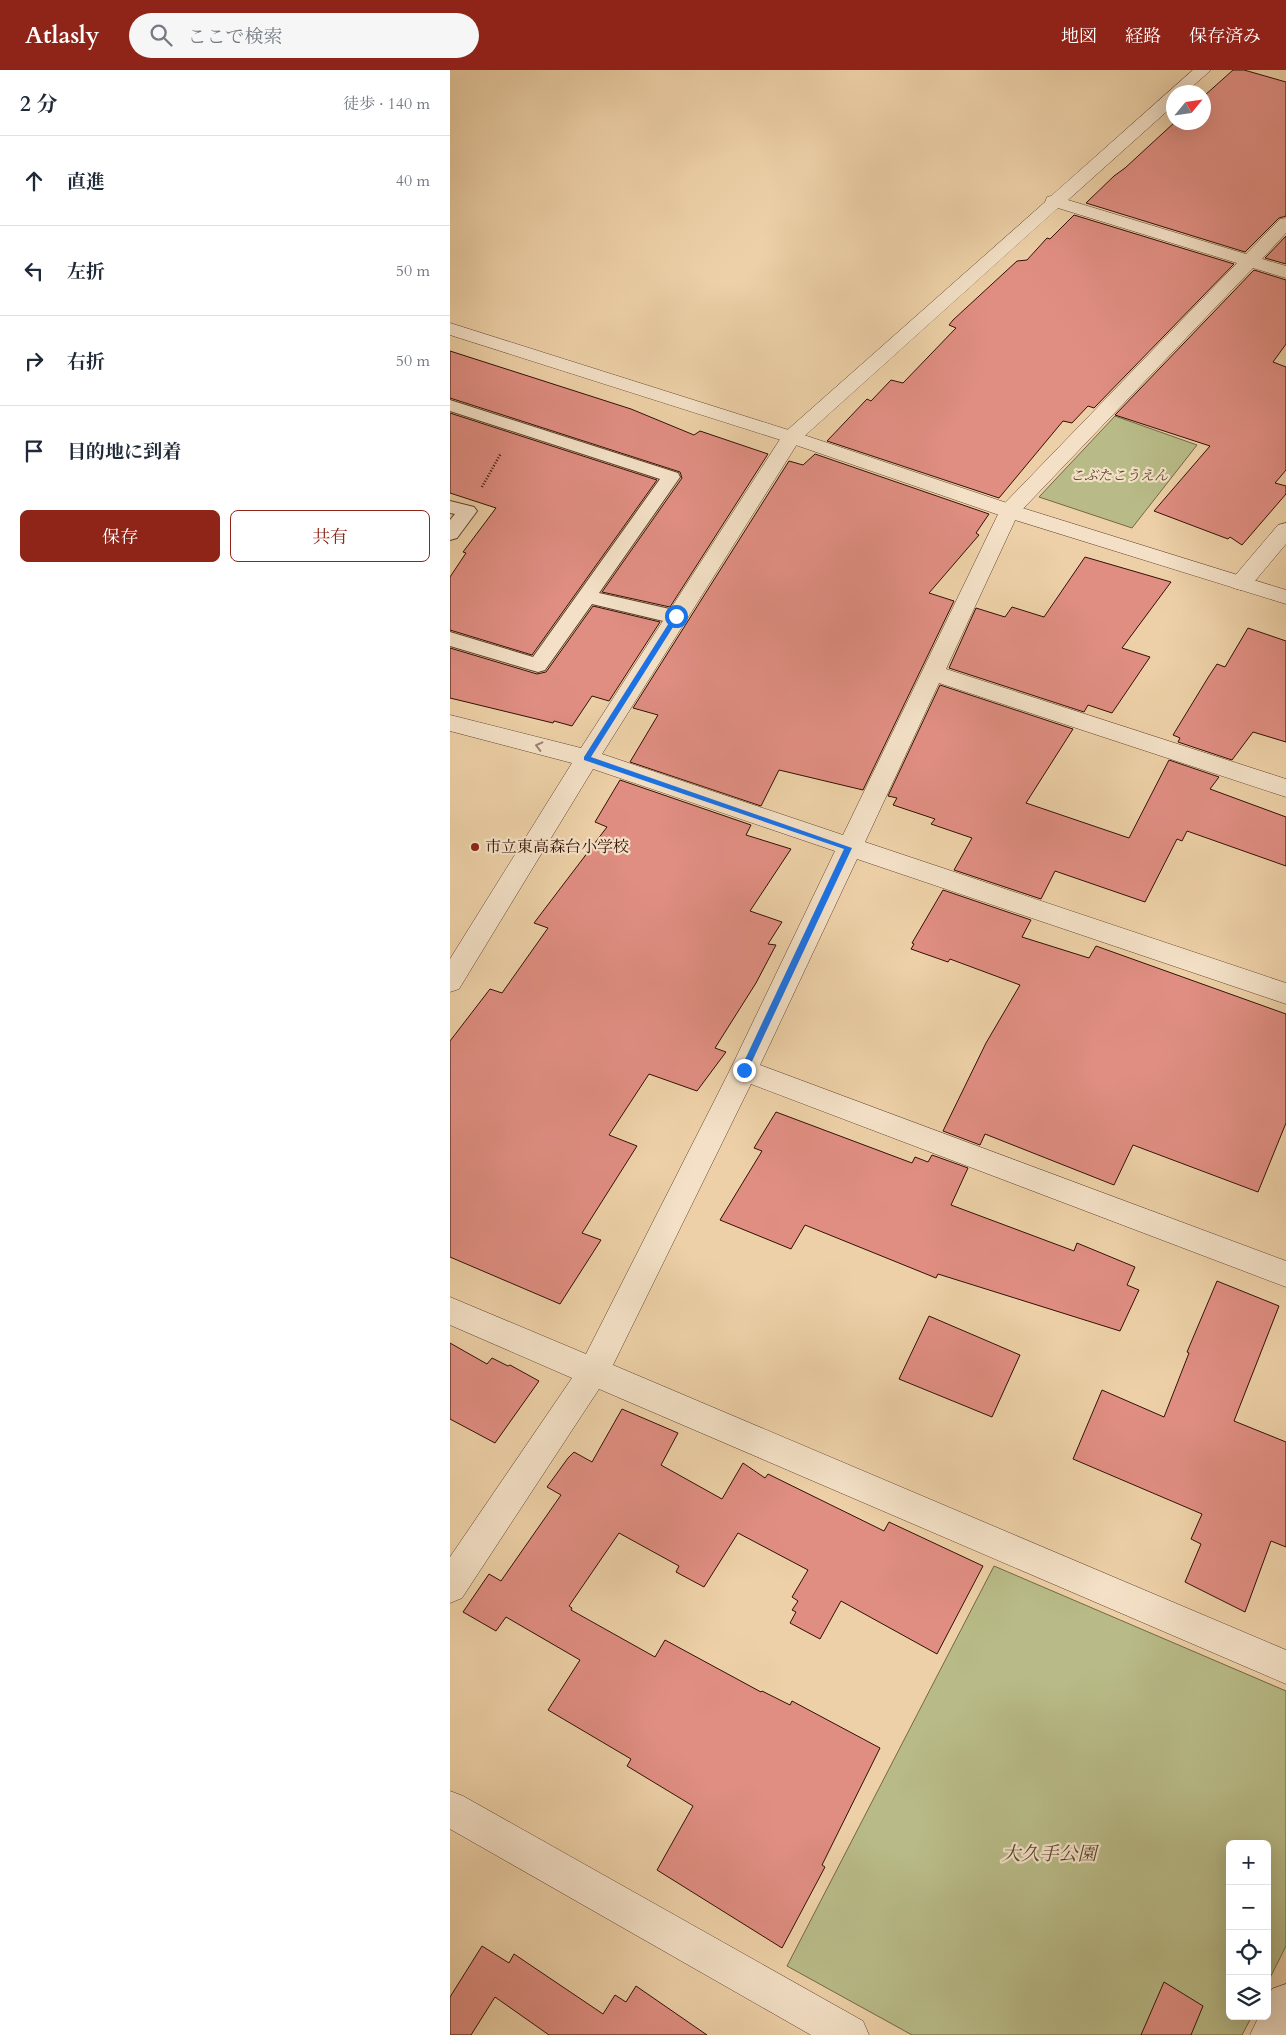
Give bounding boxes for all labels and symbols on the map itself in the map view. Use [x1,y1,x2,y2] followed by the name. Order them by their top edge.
[1166,85,1211,130] north arrow
[1070,466,1168,485] park label: こぶたこうえん
[665,605,688,628] route start
[535,741,544,752] one-way arrow
[485,836,629,858] place label: 市立東高森台小学校
[469,841,481,853] marker: 市立東高森台小学校
[733,1059,756,1082] route end
[1001,1841,1099,1867] park label: 大久手公園

